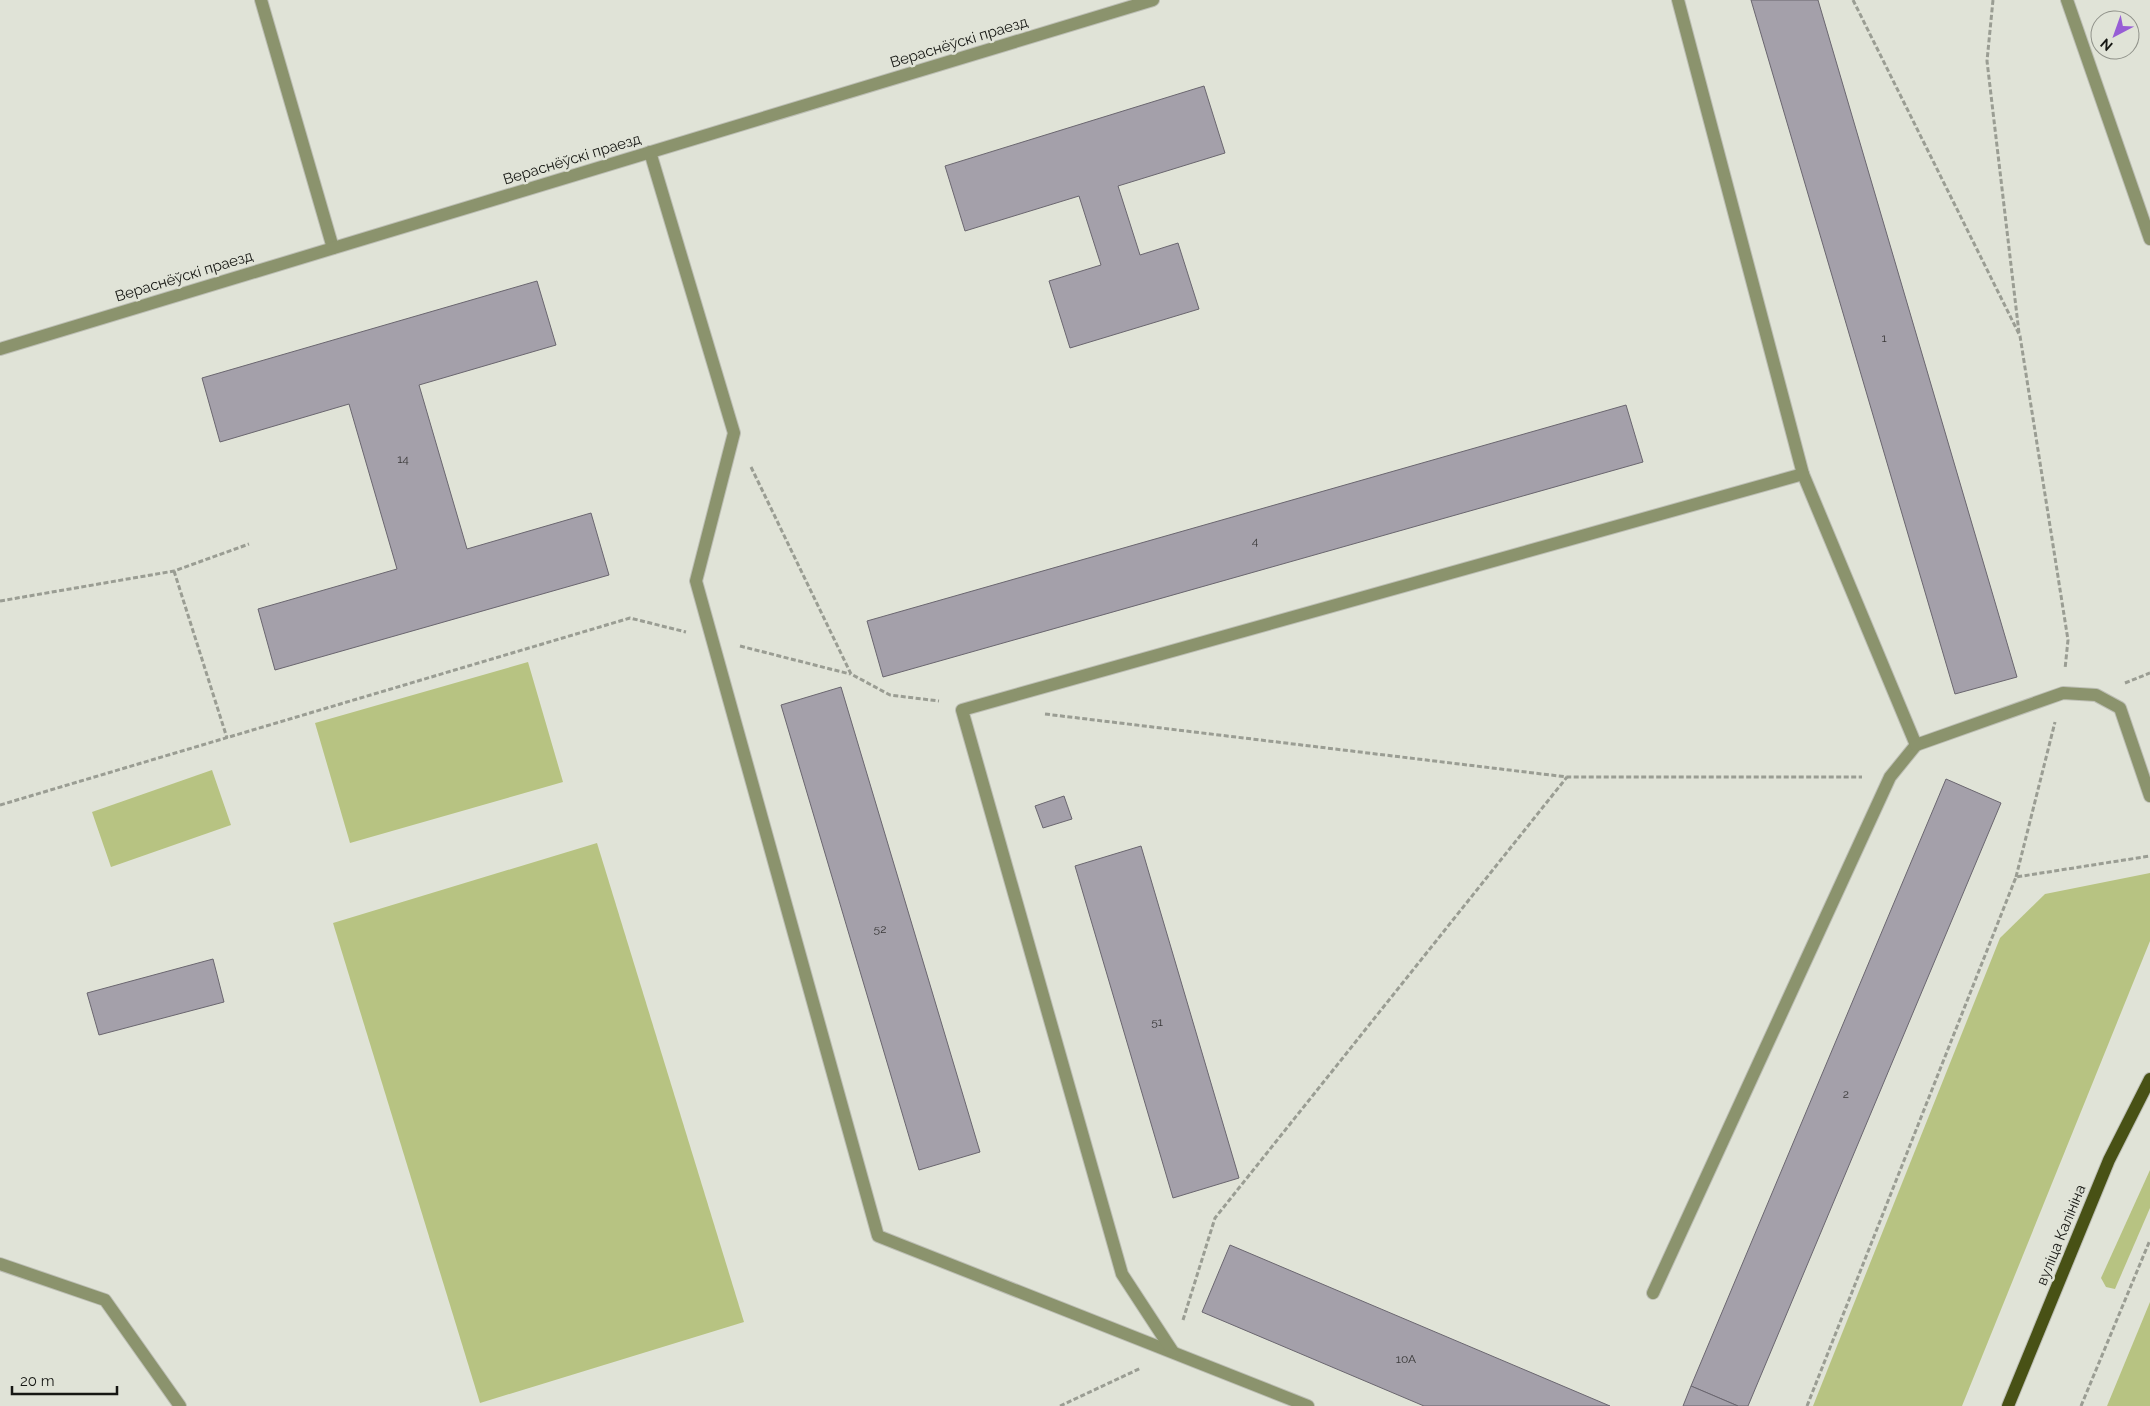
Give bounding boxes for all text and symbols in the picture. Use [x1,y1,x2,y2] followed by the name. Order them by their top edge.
[2090,10,2140,60] north arrow
[888,12,1030,72] street label: Вераснёўскі праезд
[2097,35,2116,54] text: N
[501,129,643,189] street label: Вераснёўскі праезд
[113,246,255,306] street label: Вераснёўскі праезд
[1881,331,1887,345] house number: 1
[397,452,409,466] house number: 14
[1252,534,1259,548] house number: 4
[874,922,886,936] house number: 52
[1151,1015,1163,1029] house number: 51
[1843,1087,1849,1101] house number: 2
[2033,1182,2089,1288] street label: вуліца Калініна
[1396,1352,1416,1366] house number: 10А
[12,1364,118,1396] scale bar
[20,1372,55,1390] text: 20 m

